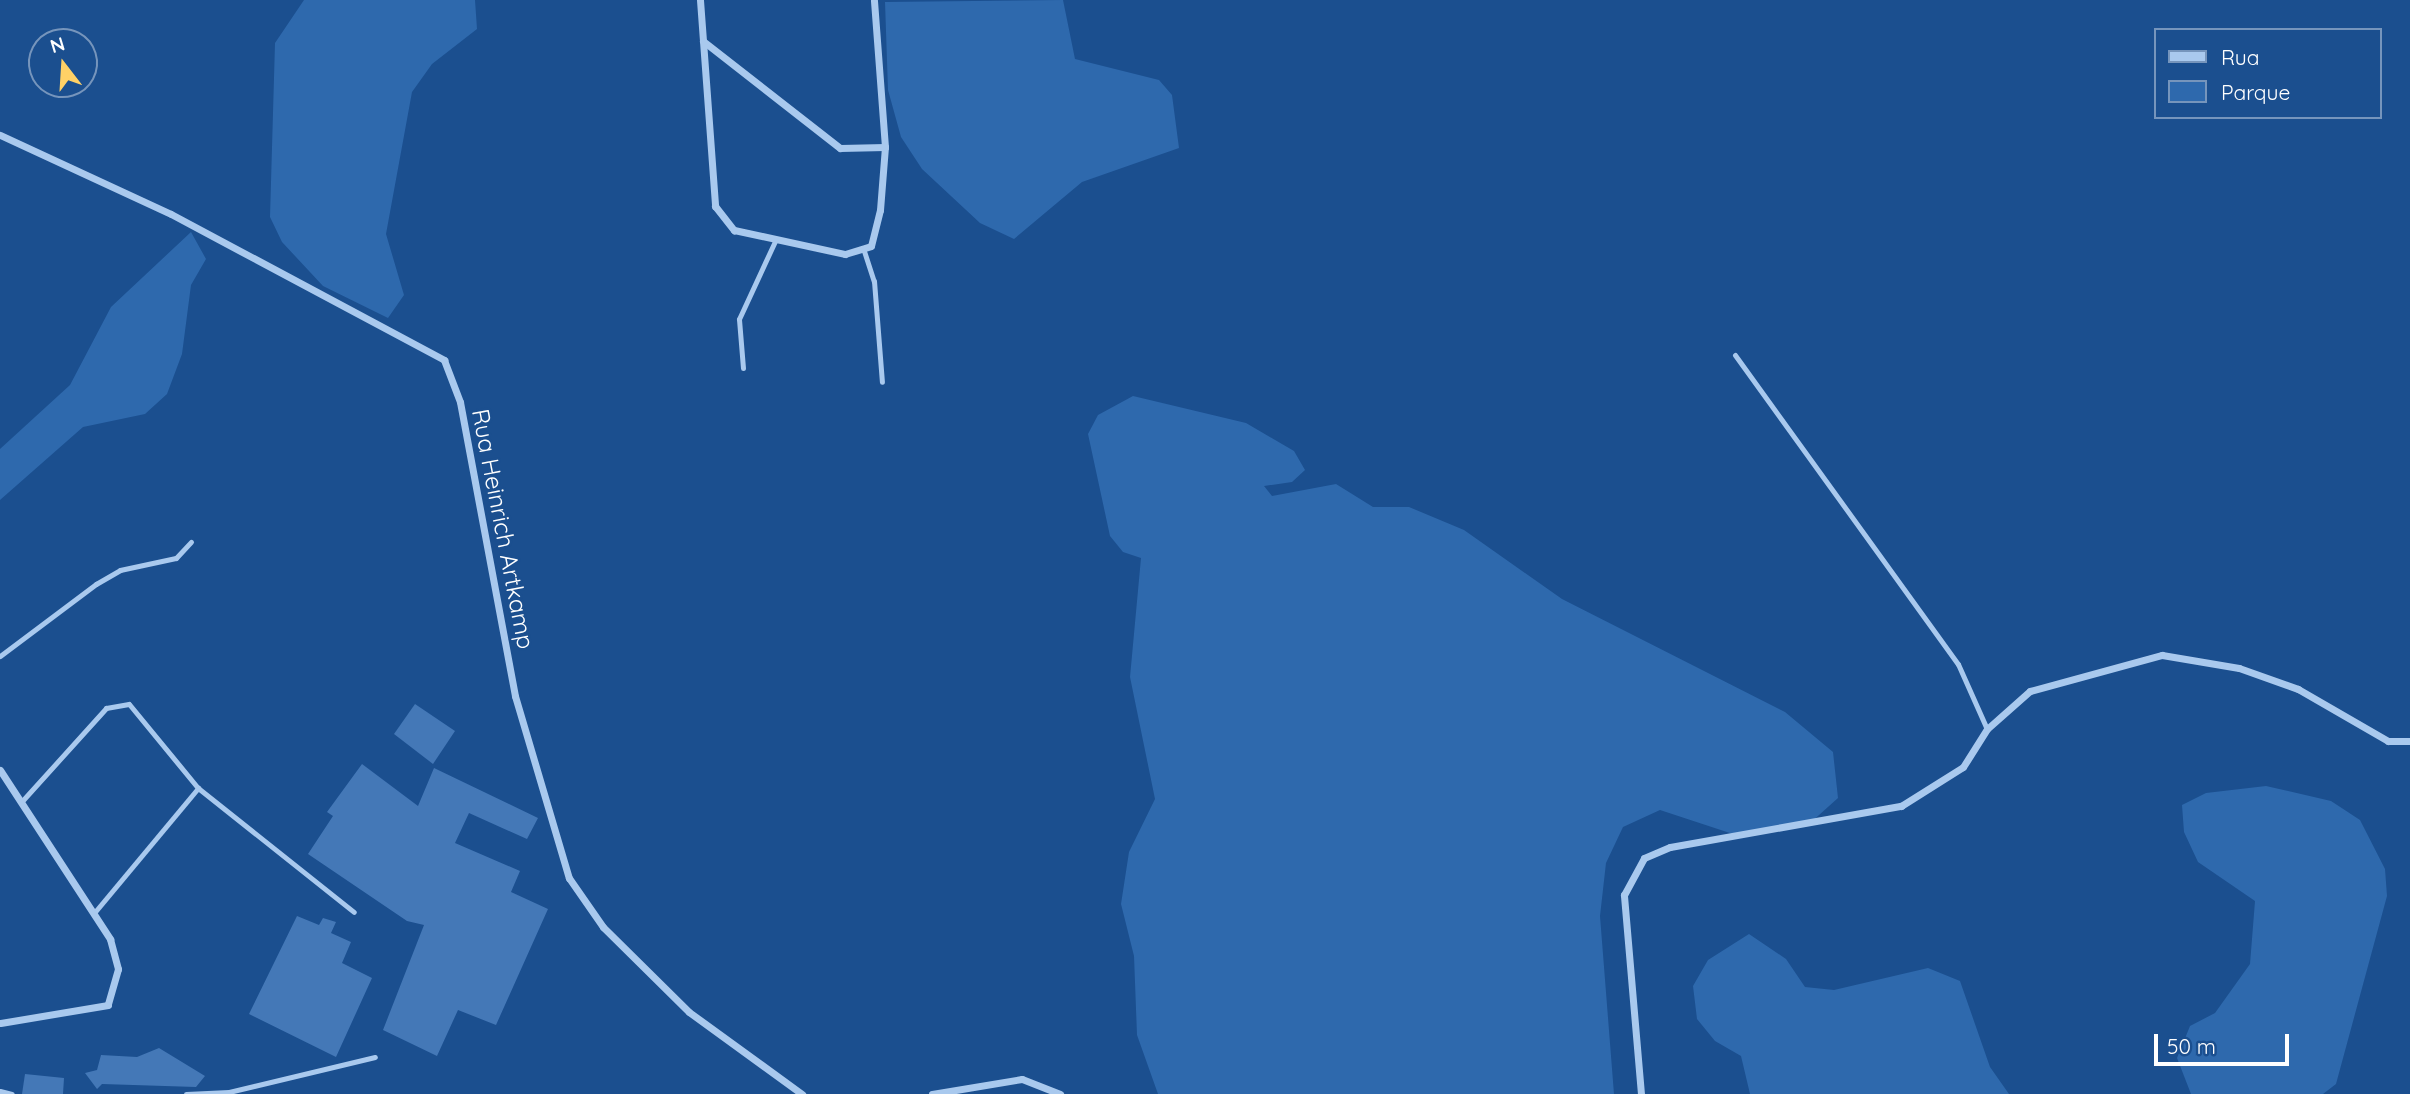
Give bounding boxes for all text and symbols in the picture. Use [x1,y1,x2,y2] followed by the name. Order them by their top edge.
[28,28,98,98] north arrow
[2154,28,2382,119] legend
[47,31,68,58] text: N
[2221,44,2260,70] text: Rua
[2221,79,2290,105] text: Parque
[466,406,540,652] street label: Rua Heinrich Artkamp
[2158,1020,2293,1064] scale bar
[2167,1033,2216,1059] text: 50 m

